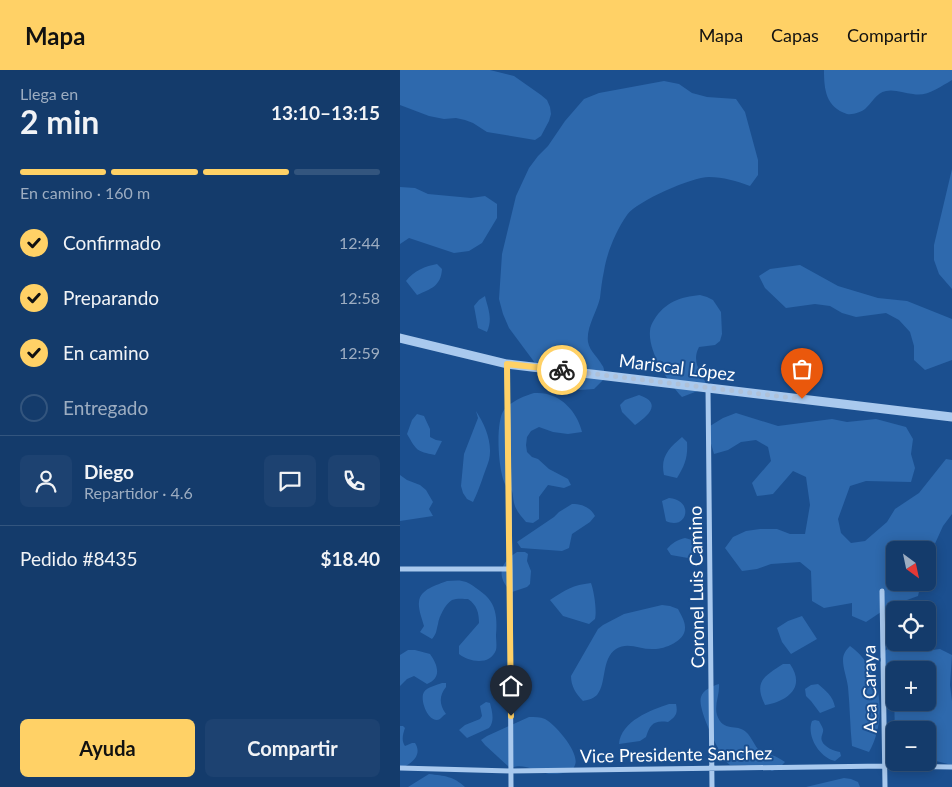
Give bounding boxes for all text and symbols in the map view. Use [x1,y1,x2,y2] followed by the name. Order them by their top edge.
[25,21,85,50] text: Mapa
[699,24,743,46] text: Mapa
[771,24,819,46] text: Capas
[847,24,927,46] text: Compartir
[20,84,78,103] text: Llega en
[271,101,380,124] text: 13:10–13:15
[20,102,99,141] text: 2 min
[20,183,150,202] text: En camino · 160 m
[20,229,48,257] icon: check
[63,231,161,254] text: Confirmado
[339,233,380,252] text: 12:44
[20,284,48,312] icon: check
[63,286,159,309] text: Preparando
[339,288,380,307] text: 12:58
[20,339,48,367] icon: check
[63,341,149,364] text: En camino
[339,343,380,362] text: 12:59
[537,345,587,395] courier
[781,348,823,399] pin
[618,349,737,385] street label: Mariscal López
[788,355,816,383] icon: bag
[548,356,576,384] icon: bike
[63,396,148,419] text: Entregado
[20,455,72,507] button: person
[264,455,316,507] button: chat
[328,455,380,507] button: phone
[84,460,134,483] text: Diego
[84,483,193,502] text: Repartidor · 4.6
[684,505,708,669] street label: Coronel Luis Camino
[886,541,936,591] north arrow
[886,541,936,771] map controls
[20,547,138,570] text: Pedido #8435
[320,547,380,570] text: $18.40
[886,601,936,651] button: locate
[857,645,881,733] street label: Aca Caraya
[886,661,936,711] button: +
[490,665,532,716] pin
[497,672,525,700] icon: home
[20,719,195,777] button: Ayuda
[205,719,380,777] button: Compartir
[886,721,936,771] button: −
[580,741,772,767] street label: Vice Presidente Sanchez

